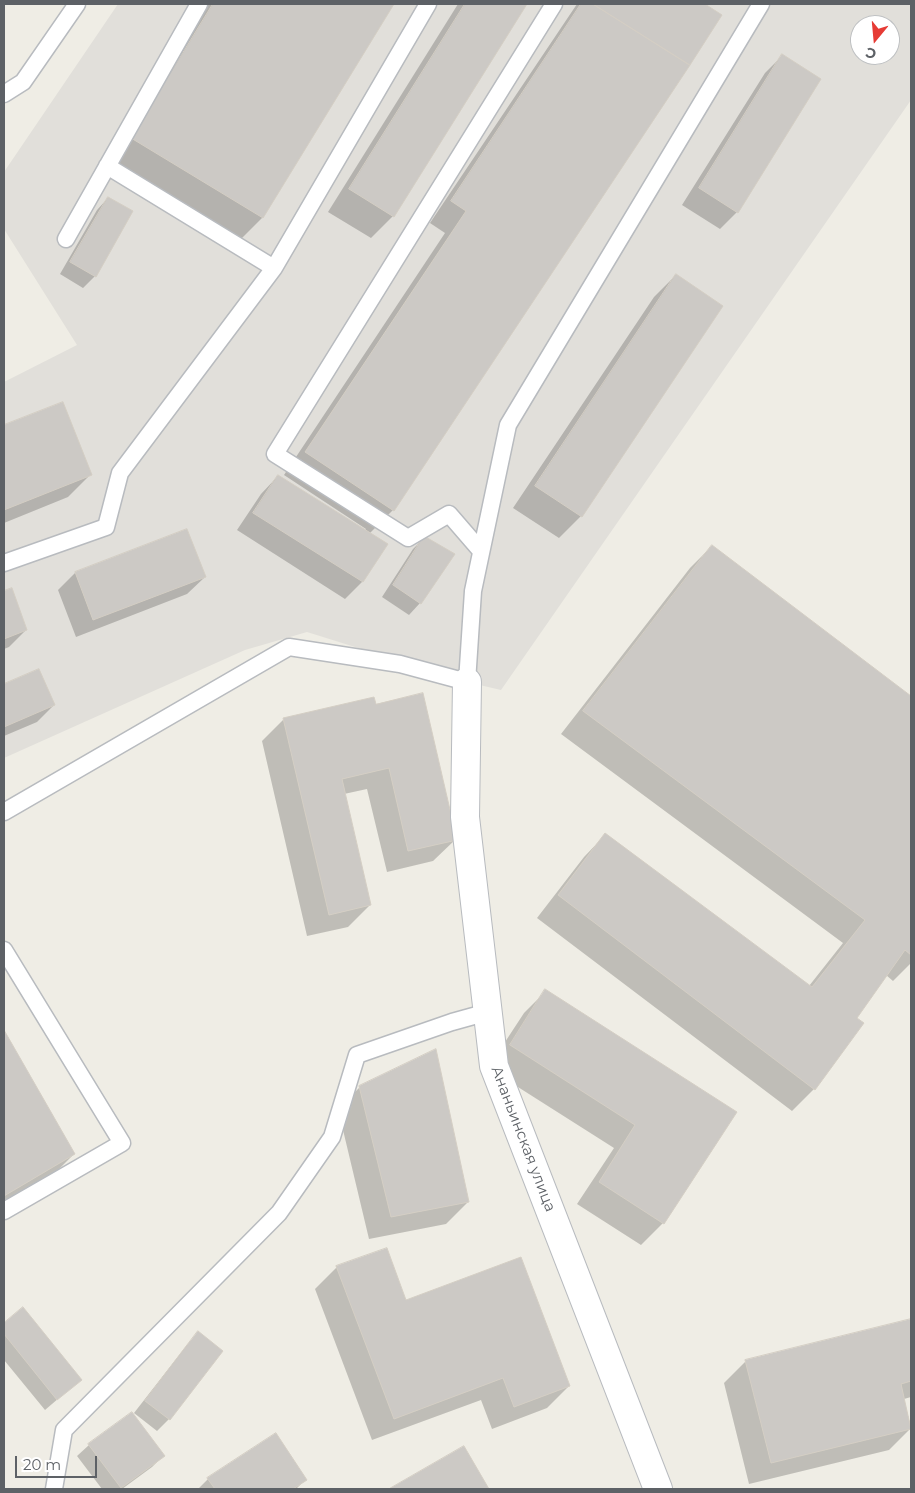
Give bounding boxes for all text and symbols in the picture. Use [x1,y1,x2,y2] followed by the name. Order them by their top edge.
[850,15,900,65] north arrow
[863,43,878,63] text: С
[487,1064,559,1214] street label: Ананьинская улица
[18,1446,100,1478] scale bar
[23,1455,61,1474] text: 20 m

